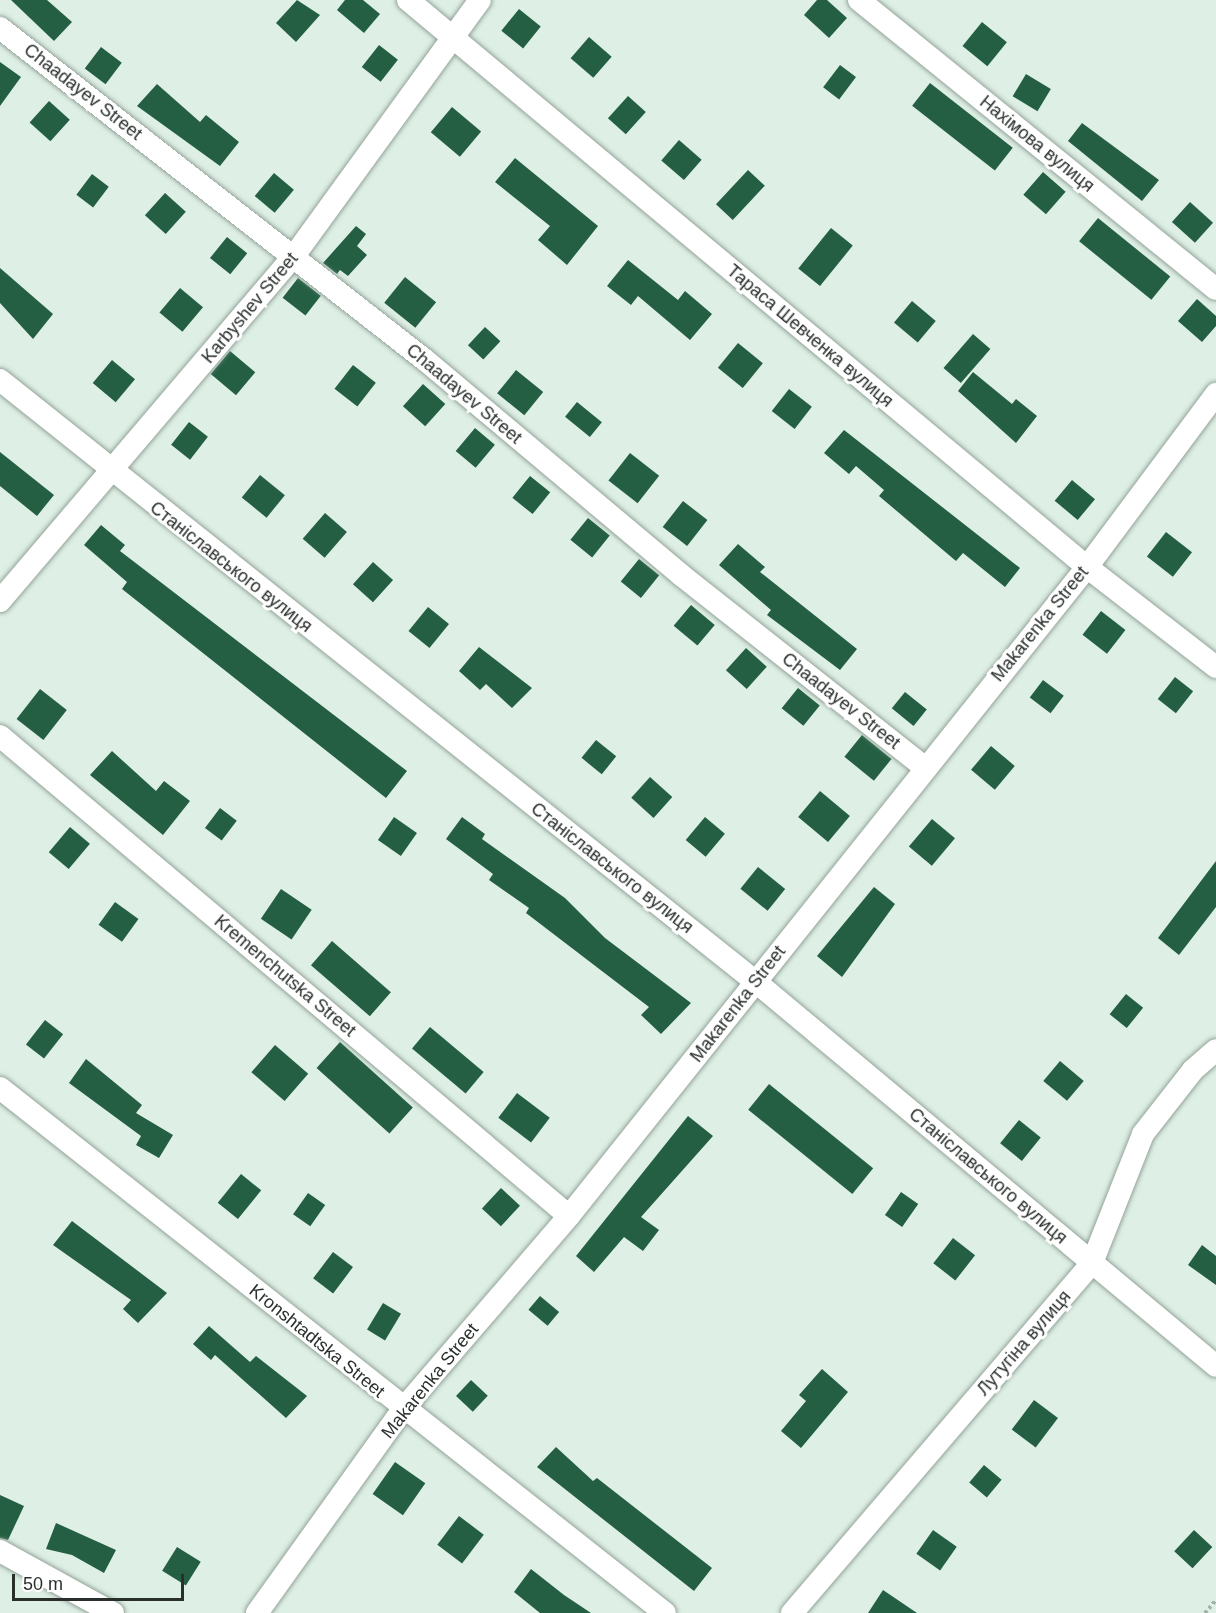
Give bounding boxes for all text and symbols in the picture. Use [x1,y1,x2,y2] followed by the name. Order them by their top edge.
[20,39,146,145] street label: Chaadayev Street
[975,91,1099,197] street label: Нахімова вулиця
[197,248,303,368] street label: Karbyshev Street
[722,260,898,412] street label: Тараса Шевченка вулиця
[402,339,526,449] street label: Chaadayev Street
[146,497,316,637] street label: Станіславського вулиця
[987,562,1093,686] street label: Makarenka Street
[778,648,904,754] street label: Chaadayev Street
[527,798,697,938] street label: Станіславського вулиця
[210,910,360,1042] street label: Kremenchutska Street
[686,941,790,1067] street label: Makarenka Street
[904,1103,1072,1249] street label: Станіславського вулиця
[245,1280,389,1402] street label: Kronshtadtska Street
[972,1286,1076,1400] street label: Лутугіна вулиця
[377,1319,483,1443] street label: Makarenka Street
[15,1562,188,1600] scale bar
[23,1574,63,1594] text: 50 m

